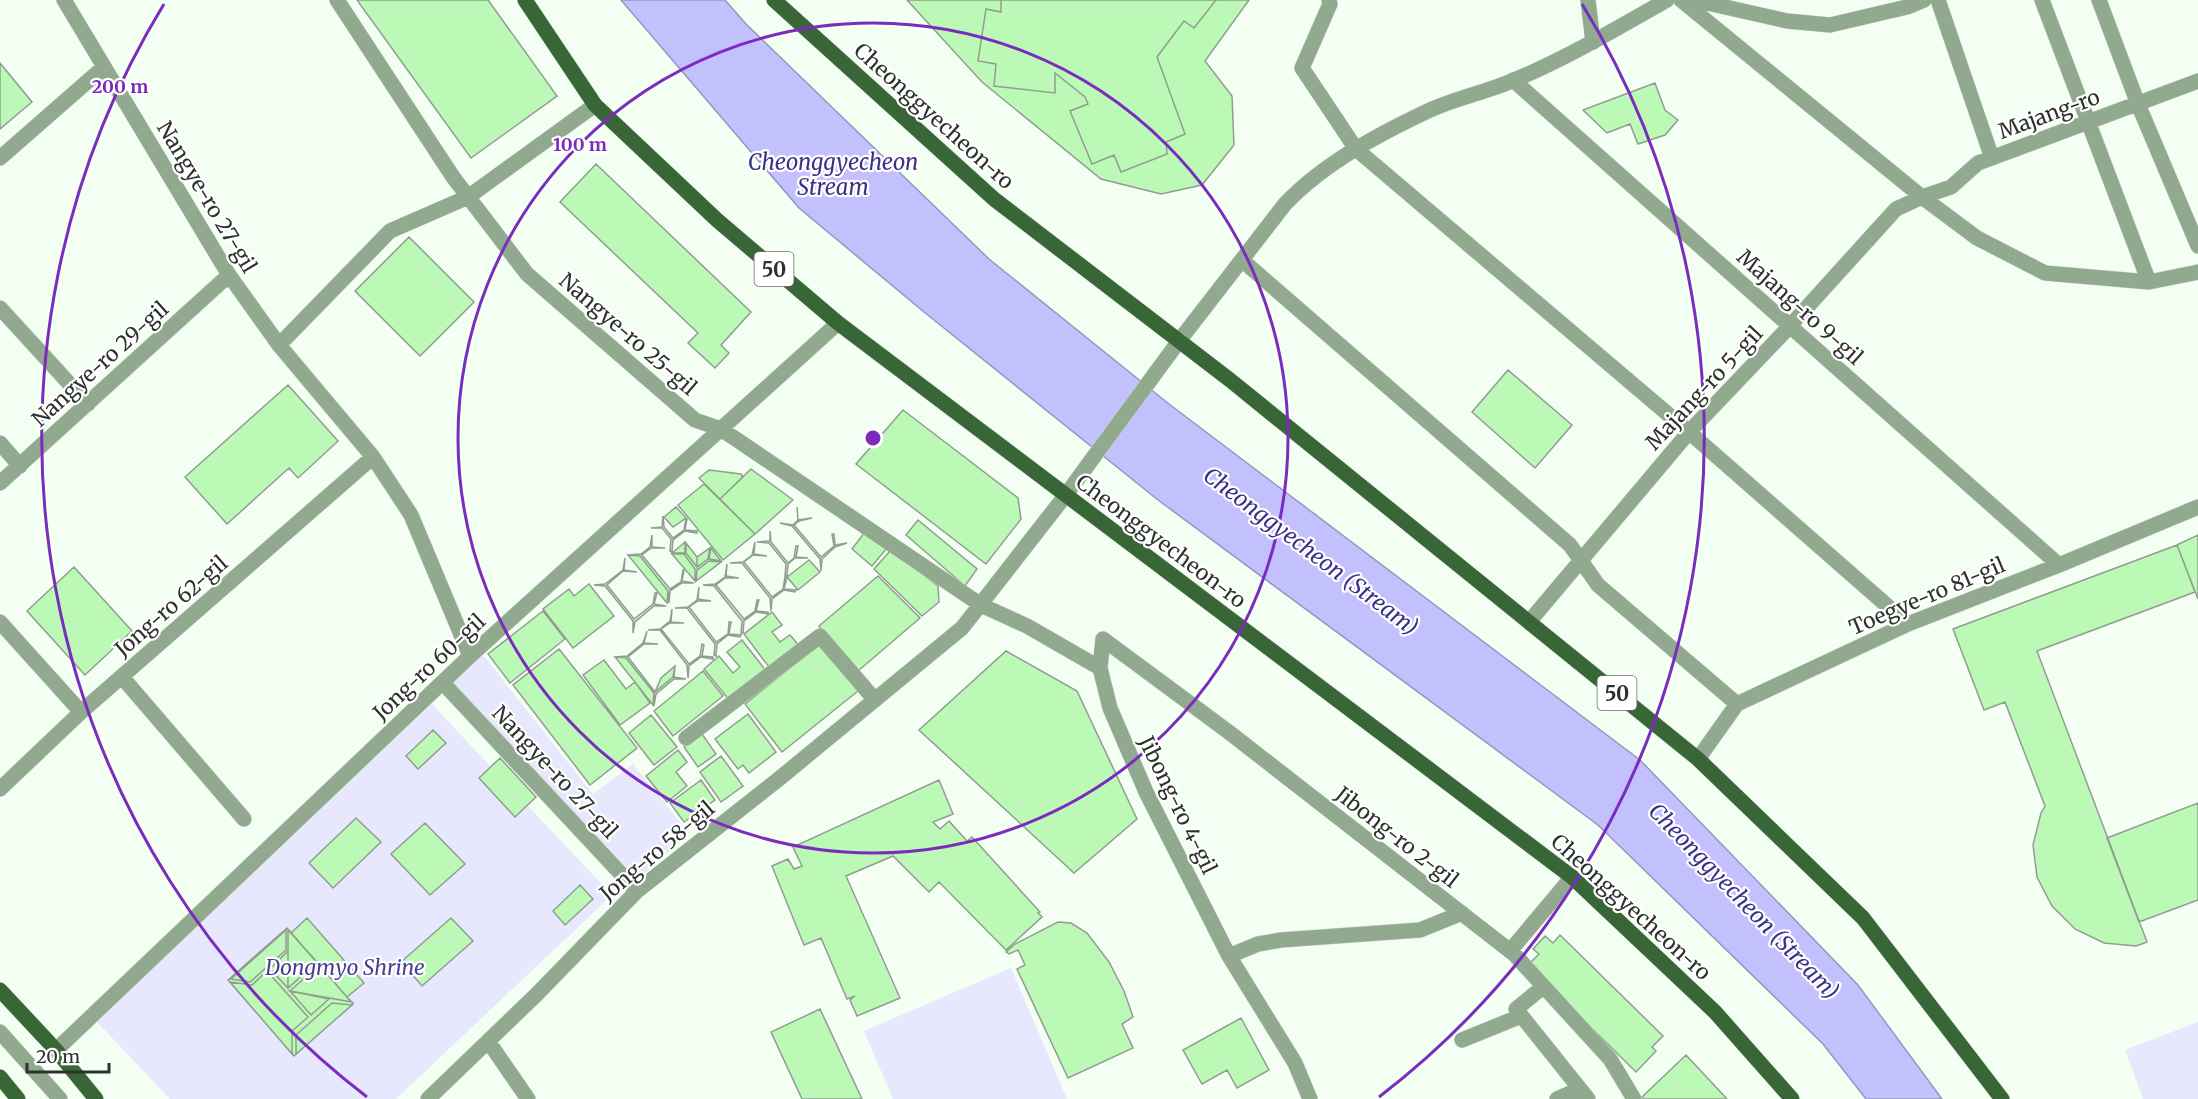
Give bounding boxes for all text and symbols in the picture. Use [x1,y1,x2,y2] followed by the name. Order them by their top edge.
[848,37,1020,195] street label: Cheonggyecheon-ro
[92,75,148,98] text: 200 m
[1995,83,2103,145] street label: Majang-ro
[151,116,263,278] street label: Nangye-ro 27-gil
[553,133,607,156] text: 100 m
[748,148,918,201] water label: Cheonggyecheon Stream
[1731,243,1869,371] street label: Majang-ro 9-gil
[754,252,794,286] road number: 50
[554,267,703,401] street label: Nangye-ro 25-gil
[26,295,174,432] street label: Nangye-ro 29-gil
[1640,320,1769,456] street label: Majang-ro 5-gil
[863,428,883,448] centre of rings
[1198,461,1424,641] water label: Cheonggyecheon (Stream)
[1071,468,1251,614] street label: Cheonggyecheon-ro
[108,549,233,663] street label: Jong-ro 62-gil
[1845,551,2009,641] street label: Toegye-ro 81-gil
[366,608,491,727] street label: Jong-ro 60-gil
[1598,676,1636,710] road number: 50
[486,700,624,845] street label: Nangye-ro 27-gil
[1133,731,1223,879] street label: Jibong-ro 4-gil
[1329,780,1464,894] street label: Jibong-ro 2-gil
[593,795,720,908] street label: Jong-ro 58-gil
[1643,797,1845,1005] water label: Cheonggyecheon (Stream)
[1545,828,1717,986] street label: Cheonggyecheon-ro
[264,954,425,981] park label: Dongmyo Shrine
[27,1036,110,1074] scale bar
[36,1045,80,1068] text: 20 m

